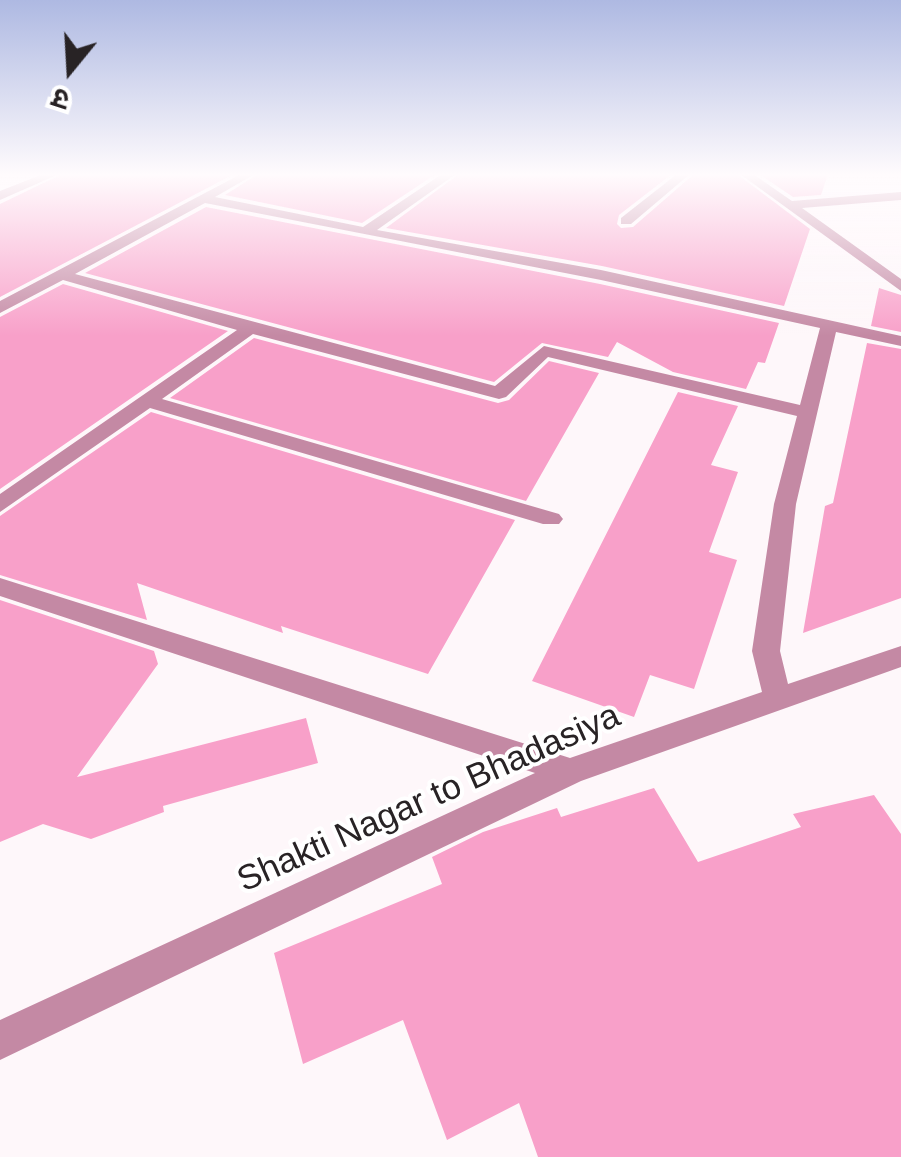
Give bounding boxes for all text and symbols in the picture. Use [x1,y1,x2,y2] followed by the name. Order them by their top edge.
[20,20,120,120] north arrow
[48,82,73,116] text: उ
[231,696,627,902] street label: Shakti Nagar to Bhadasiya

